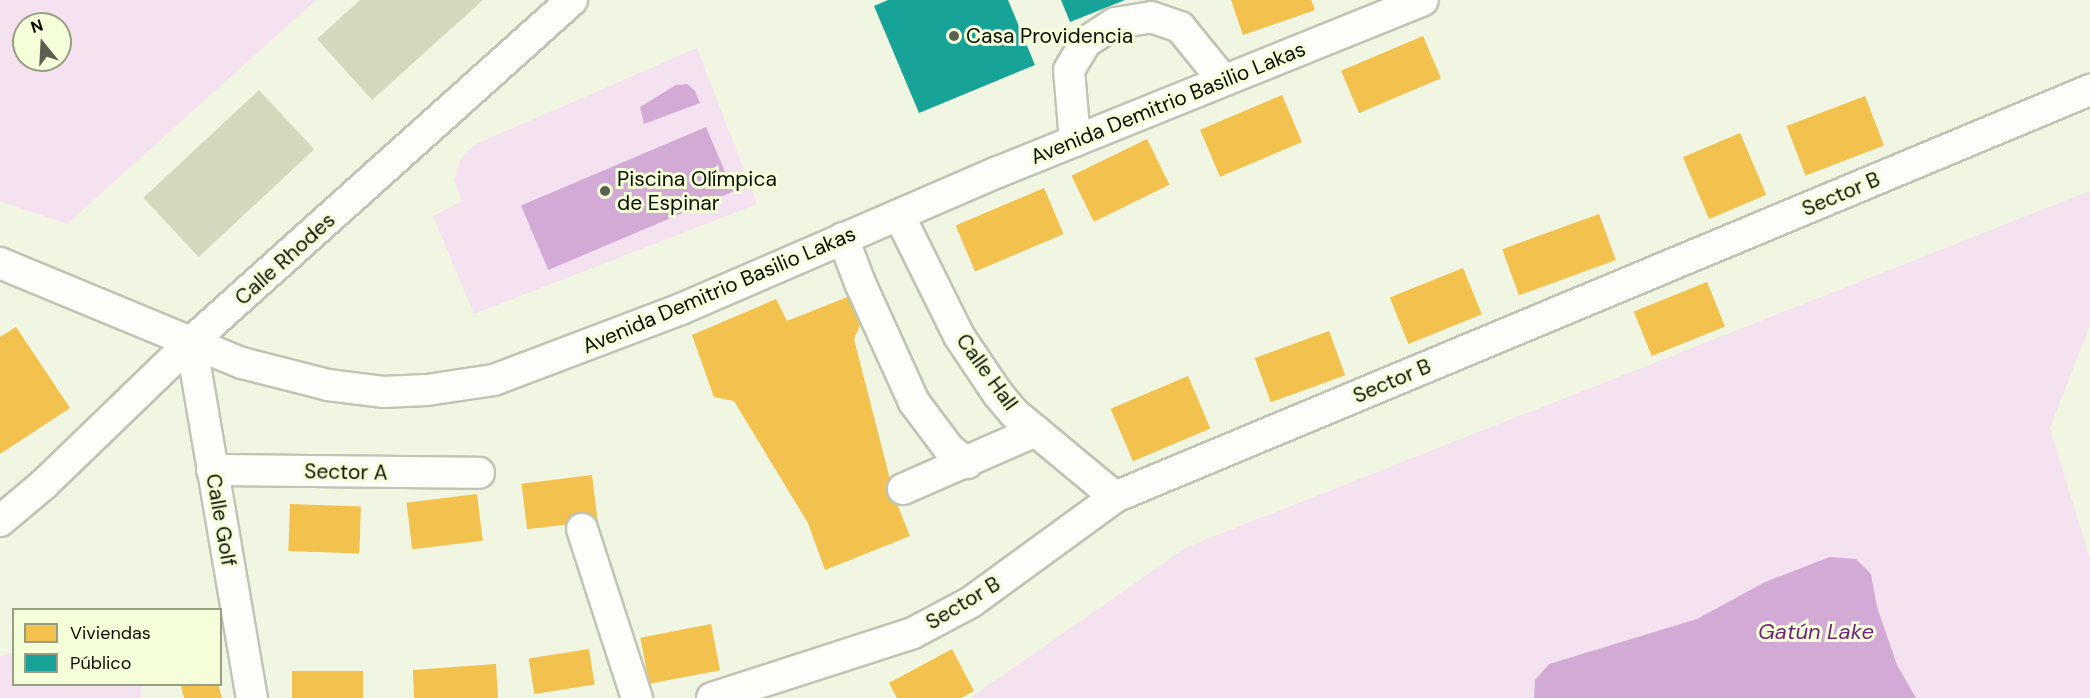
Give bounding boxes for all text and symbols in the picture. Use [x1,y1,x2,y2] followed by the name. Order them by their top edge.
[12,12,72,72] north arrow
[28,15,46,38] text: N
[966,23,1133,49] place label: Casa Providencia
[947,29,961,43] marker: Casa Providencia
[1027,36,1309,170] street label: Avenida Demitrio Basilio Lakas
[617,166,777,216] place label: Piscina Olímpica de Espinar
[1798,166,1884,222] street label: Sector B
[598,184,612,198] marker: Piscina Olímpica de Espinar
[230,207,340,311] street label: Calle Rhodes
[579,221,859,359] street label: Avenida Demitrio Basilio Lakas
[951,329,1023,415] street label: Calle Hall
[1349,353,1435,409] street label: Sector B
[304,459,388,485] street label: Sector A
[200,472,242,568] street label: Calle Golf
[921,571,1005,635] street label: Sector B
[12,608,222,686] legend
[1758,619,1874,645] water label: Gatún Lake
[70,621,151,645] text: Viviendas
[70,651,131,675] text: Público

